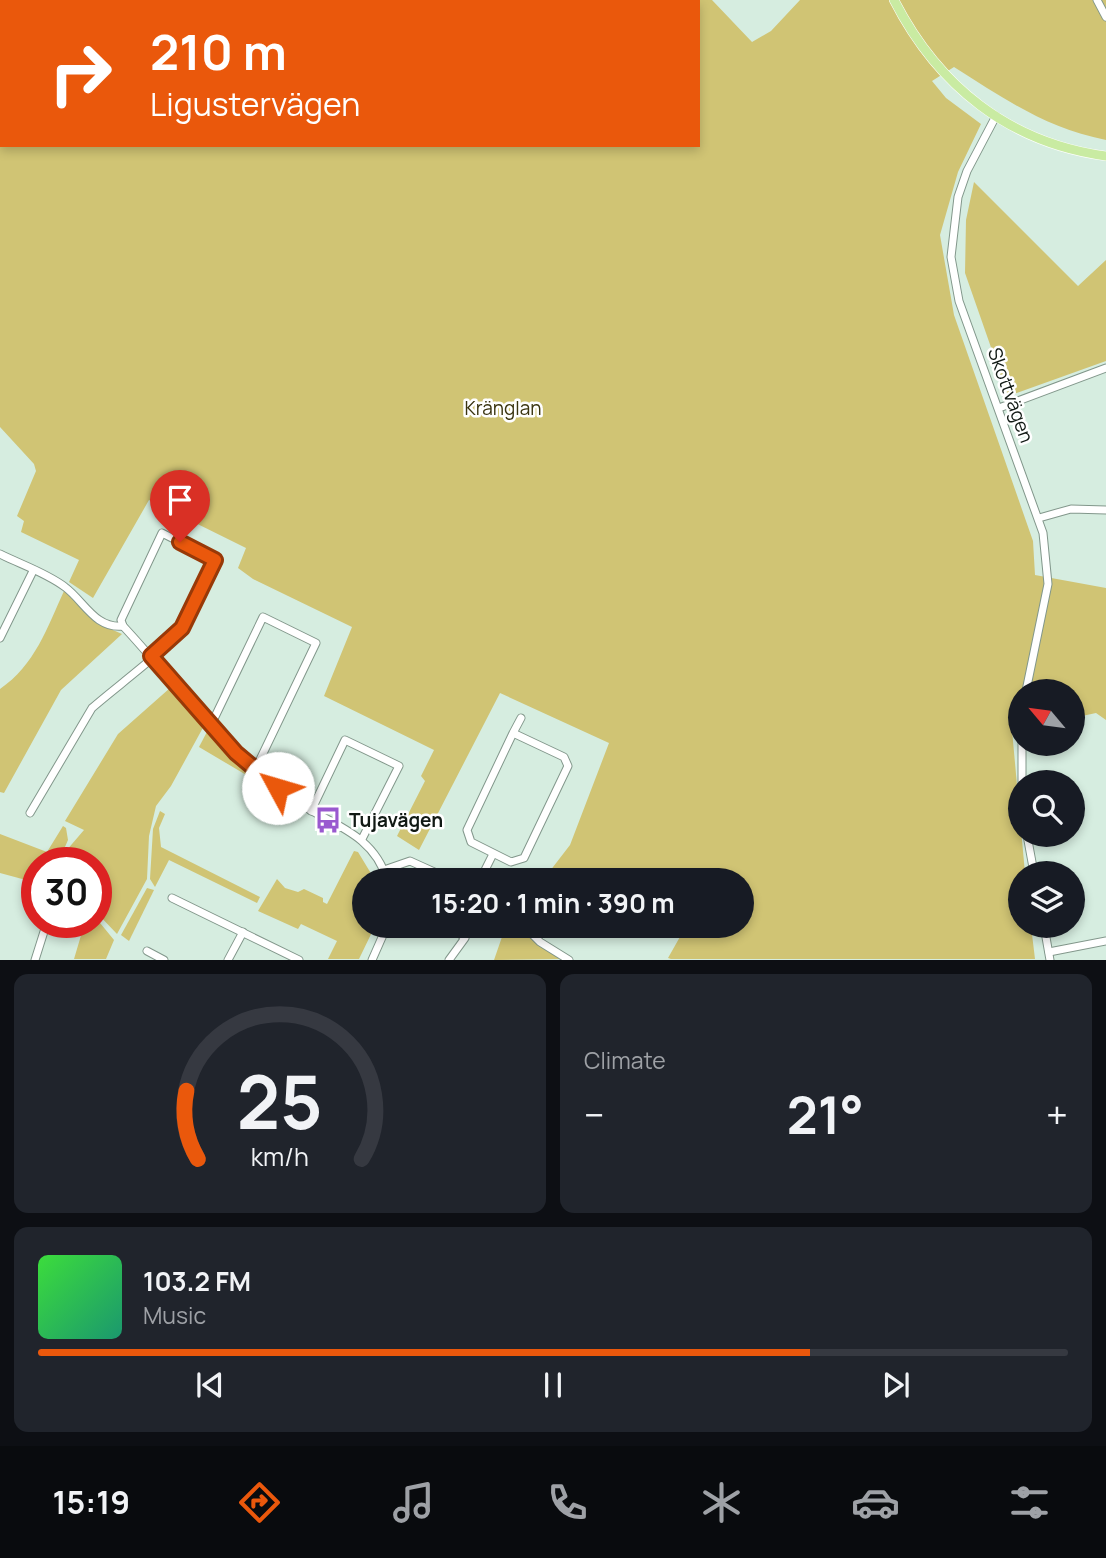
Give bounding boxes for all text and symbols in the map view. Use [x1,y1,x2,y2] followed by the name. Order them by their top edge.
[150,18,287,85] text: 210 m
[35,28,126,119] icon: right
[150,82,360,126] text: Ligustervägen
[982,344,1040,446] street label: Skottvägen
[464,395,542,421] park label: Kränglan
[150,470,210,542] pin
[161,481,199,519] icon: arrive
[1008,679,1085,756] north arrow
[1008,679,1085,938] map controls
[241,751,315,825] position arrow
[1008,770,1085,847] button: search
[313,805,343,835] bus stop icon: Tujavägen
[349,807,443,833] place label: Tujavägen
[21,847,112,938] speed limit sign: 30
[1008,861,1085,938] button: layers
[431,885,675,921] text: 15:20 · 1 min · 390 m
[584,1044,666,1076] text: Climate
[237,1052,323,1152] text: 25
[787,1079,864,1150] text: 21°
[584,1088,605,1140] text: −
[1046,1088,1068,1140] text: +
[251,1139,309,1174] text: km/h
[143,1263,251,1299] text: 103.2 FM
[143,1299,206,1331] text: Music
[191,1366,229,1404] icon: previous
[534,1366,572,1404] icon: pause
[877,1366,915,1404] icon: next
[235,1478,284,1527] icon: directions
[389,1478,438,1527] icon: music
[543,1478,592,1527] icon: phone
[697,1478,746,1527] icon: climate
[851,1478,900,1527] icon: car
[1005,1478,1054,1527] icon: filters
[52,1480,130,1524] text: 15:19

